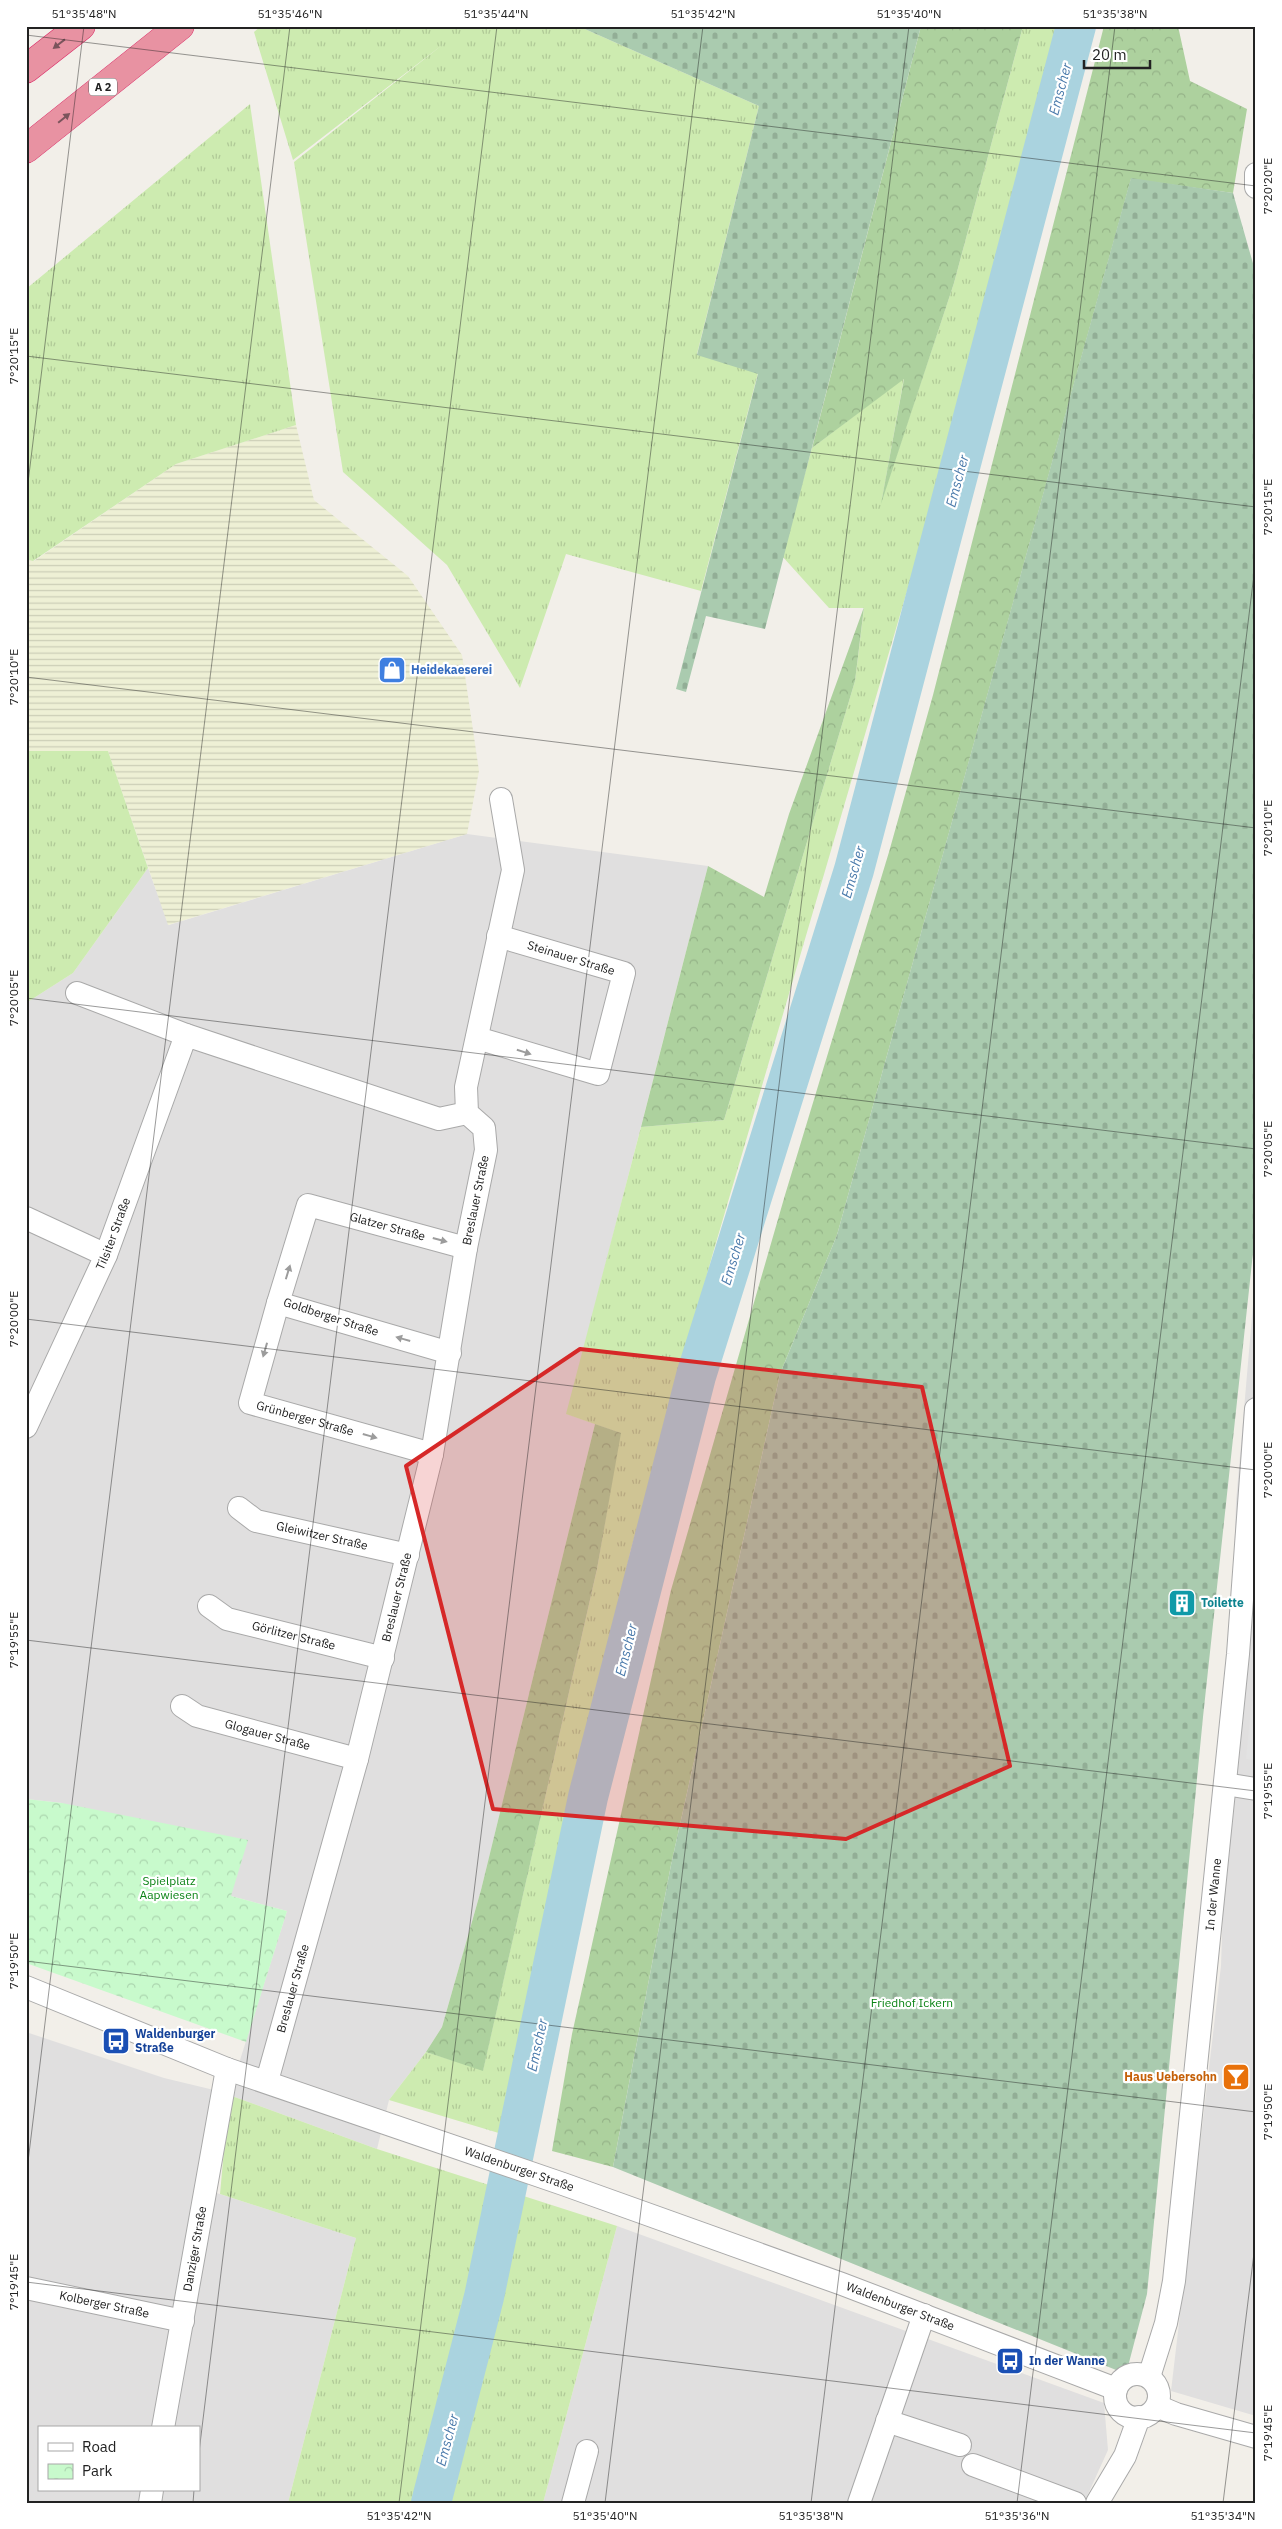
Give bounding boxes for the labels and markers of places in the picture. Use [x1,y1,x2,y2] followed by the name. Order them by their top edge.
[377,655,407,685] shop icon: Heidekaeserei
[411,662,492,677] place label: Heidekaeserei
[1167,1588,1197,1618] building icon: Toilette
[1201,1595,1244,1610] place label: Toilette
[101,2026,131,2056] bus stop icon: Waldenburger Straße
[135,2026,215,2055] place label: Waldenburger Straße
[1221,2062,1251,2092] bar icon: Haus Uebersohn
[1124,2069,1217,2084] place label: Haus Uebersohn
[995,2346,1025,2376] bus stop icon: In der Wanne
[1029,2353,1105,2368] place label: In der Wanne

